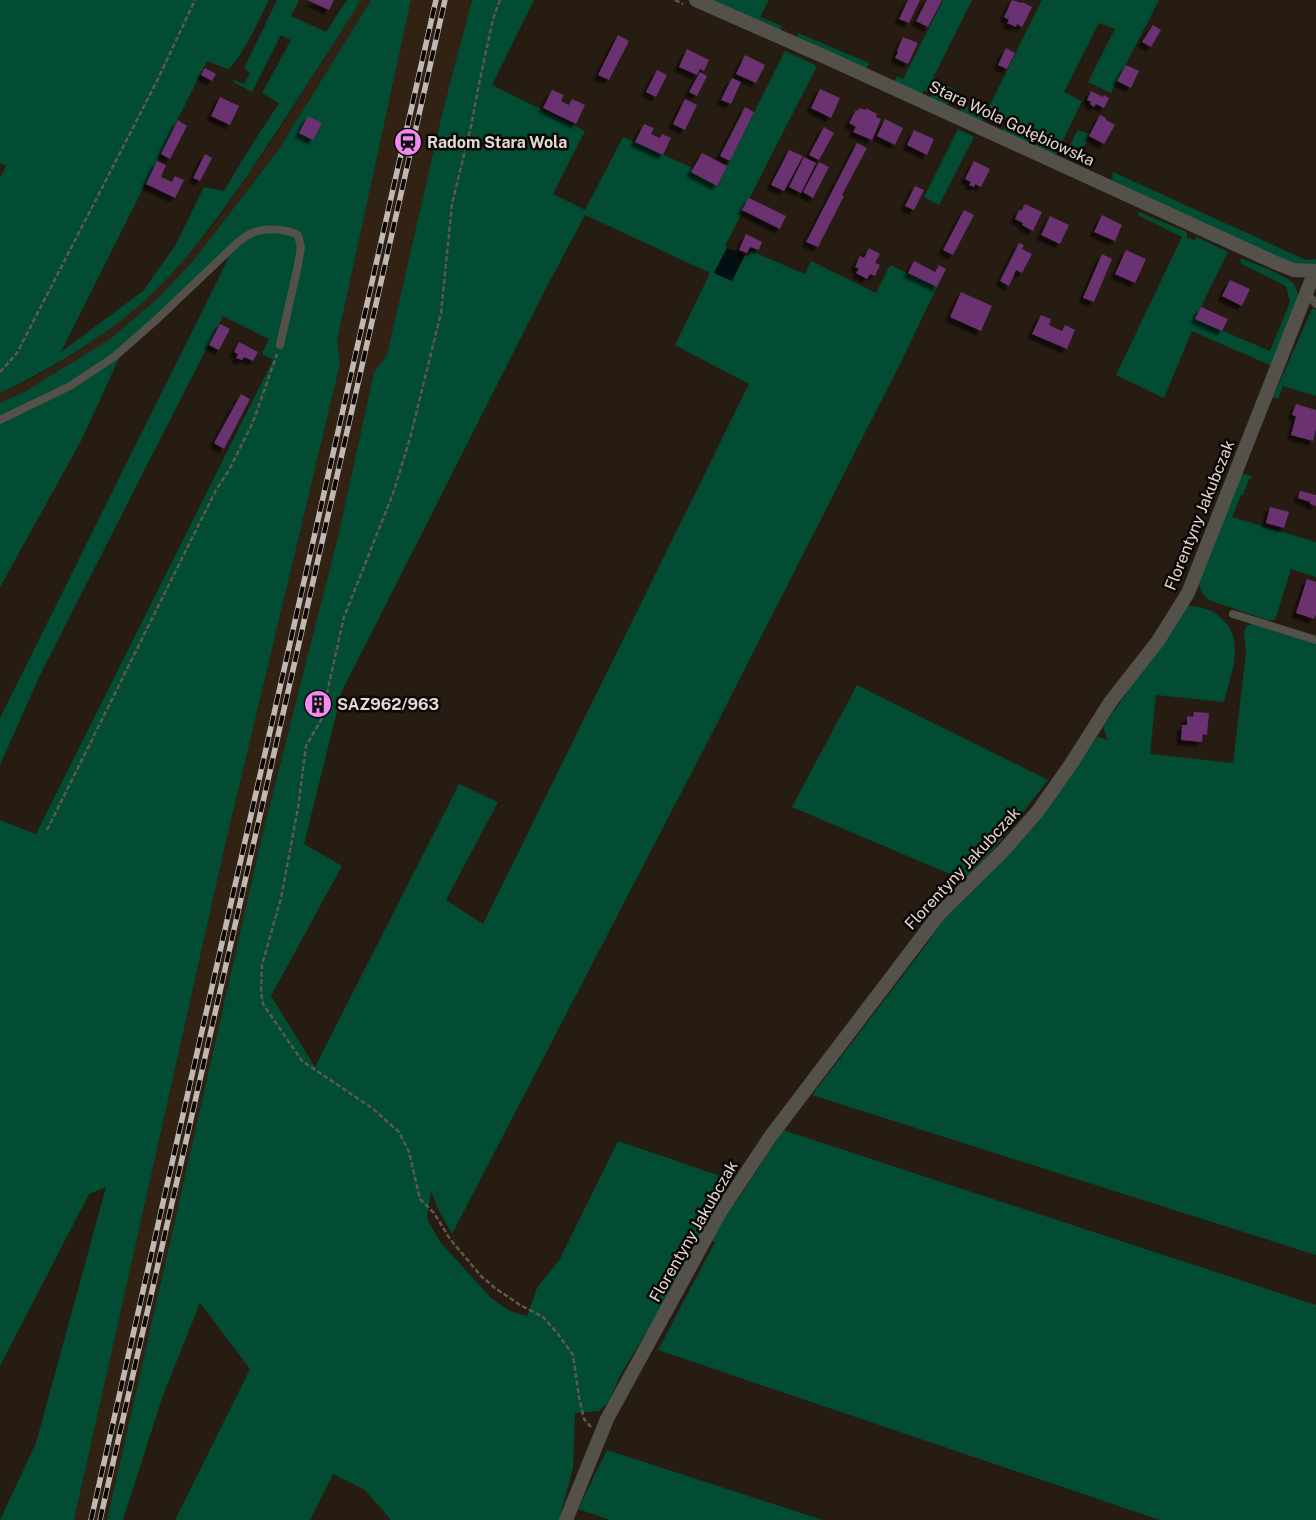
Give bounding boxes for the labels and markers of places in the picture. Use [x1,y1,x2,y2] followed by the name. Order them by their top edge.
[393,127,423,157] station icon: Radom Stara Wola
[427,133,567,152] place label: Radom Stara Wola
[303,689,333,719] building icon: SAZ962/963
[337,695,439,714] place label: SAZ962/963

